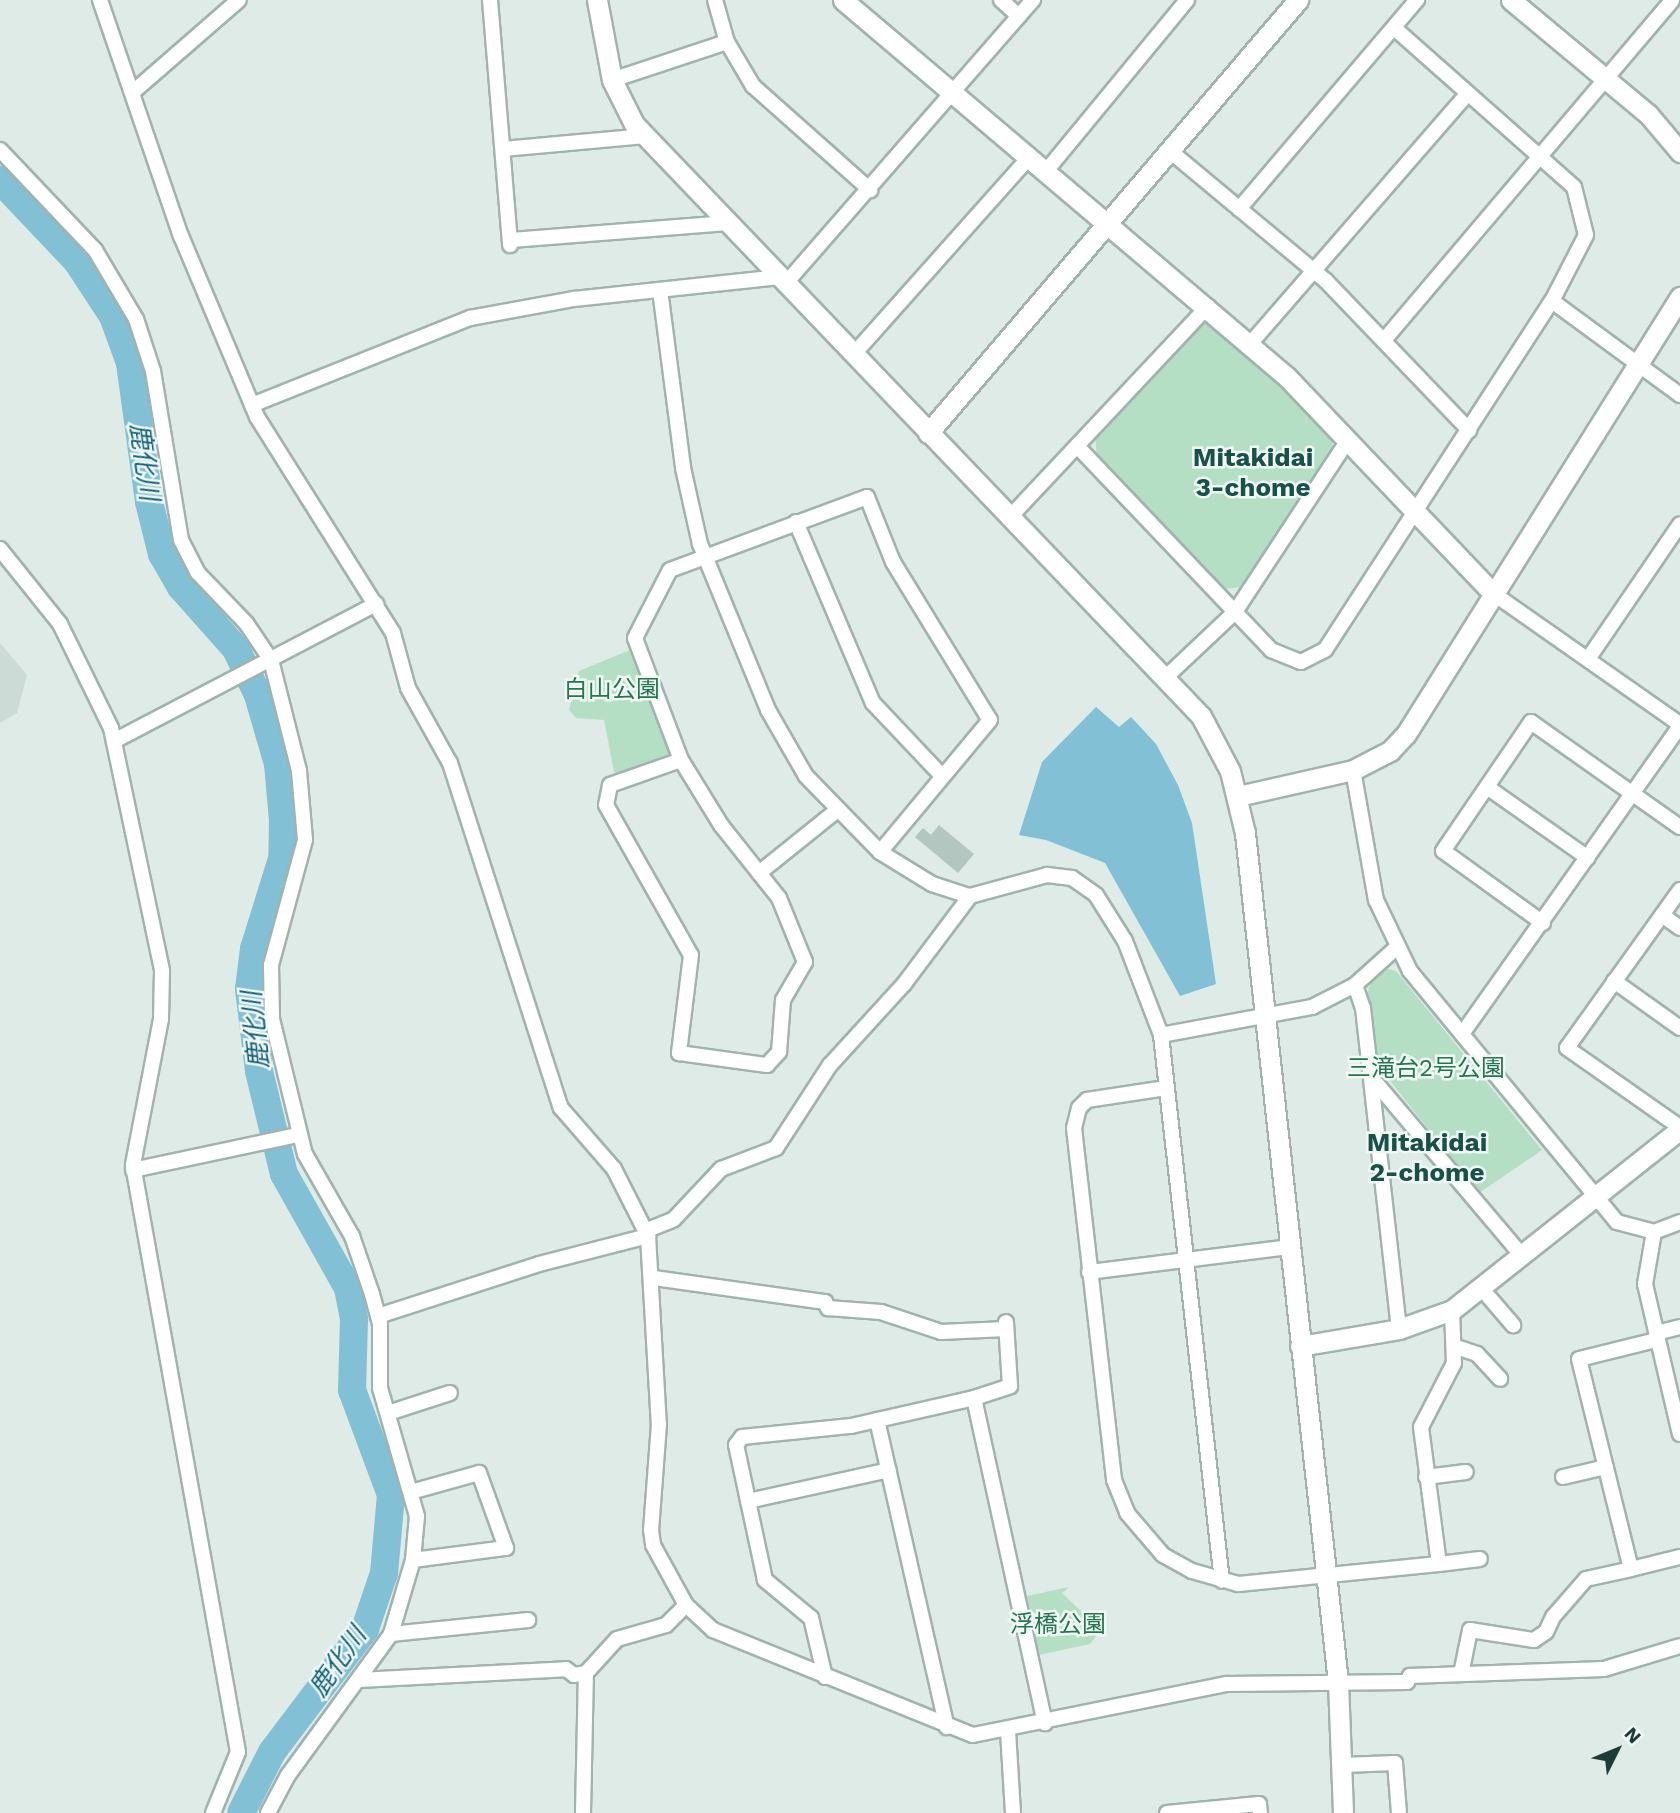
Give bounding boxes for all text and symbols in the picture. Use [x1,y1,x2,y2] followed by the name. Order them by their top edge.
[123,421,165,503] water label: 鹿化川
[1193,442,1313,504] district label: Mitakidai 3-chome
[564,676,660,704] park label: 白山公園
[236,990,276,1070] water label: 鹿化川
[1347,1055,1505,1083] park label: 三滝台2号公園
[1367,1127,1487,1188] district label: Mitakidai 2-chome
[1010,1611,1106,1639] park label: 浮橋公園
[303,1621,373,1703] water label: 鹿化川
[1582,1715,1652,1785] north arrow
[1620,1722,1646,1748] text: N

